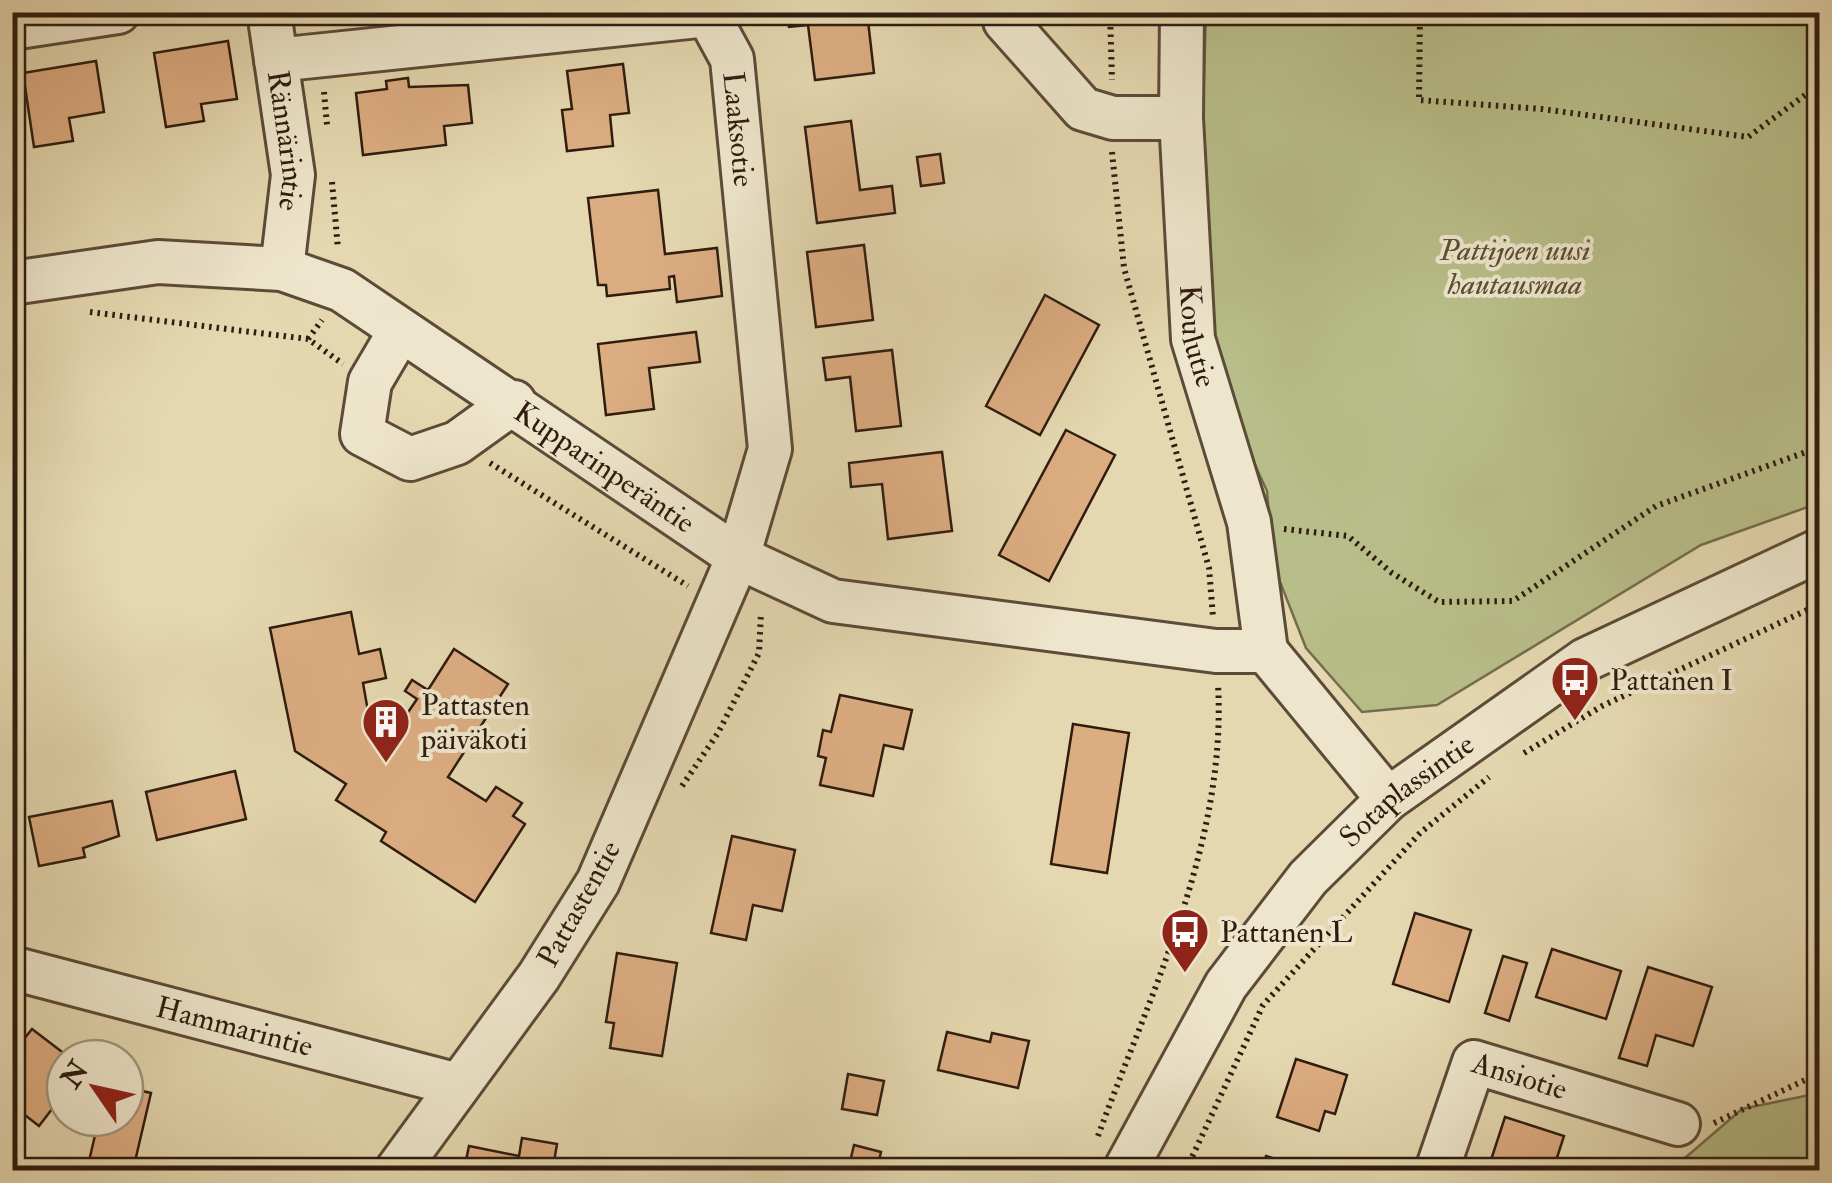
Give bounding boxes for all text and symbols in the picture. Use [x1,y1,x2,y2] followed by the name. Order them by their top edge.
[259,68,312,213] street label: Rännärintie
[715,70,763,188] street label: Laaksotie
[1439,232,1590,303] park label: Pattijoen uusi hautausmaa
[1172,284,1225,392] street label: Koulutie
[507,393,702,541] street label: Kupparinperäntie
[1549,654,1601,722] bus stop icon: Pattanen I
[1610,662,1733,699] place label: Pattanen I
[420,687,530,758] place label: Pattasten päiväkoti
[360,696,412,764] building icon: Pattasten päiväkoti
[1332,726,1481,855] street label: Sotaplassintie
[529,834,629,974] street label: Pattastentie
[1159,906,1211,974] bus stop icon: Pattanen L
[1220,914,1353,951] place label: Pattanen L
[152,988,317,1065] street label: Hammarintie
[45,1038,145,1138] north arrow
[1467,1044,1572,1108] street label: Ansiotie
[53,1054,98,1096] text: N

